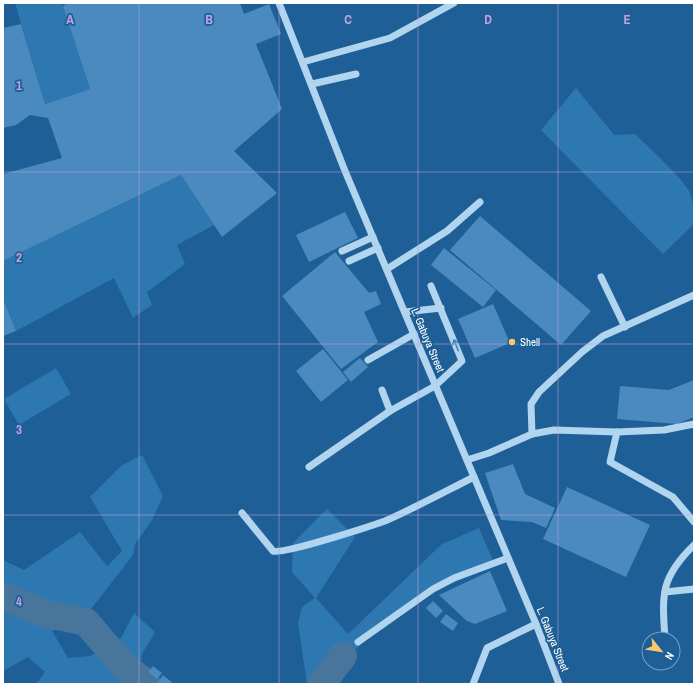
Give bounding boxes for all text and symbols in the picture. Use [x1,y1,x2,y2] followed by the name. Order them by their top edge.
[66,11,74,28] text: A
[205,11,213,28] text: B
[344,11,352,28] text: C
[484,11,492,28] text: D
[623,11,631,28] text: E
[16,77,22,94] text: 1
[16,249,22,266] text: 2
[408,306,448,375] street label: L. Gabuya Street
[520,335,540,349] place label: Shell
[507,337,517,347] marker: Shell
[451,340,459,352] one-way arrow
[16,421,22,438] text: 3
[16,593,22,610] text: 4
[534,605,572,674] street label: L. Gabuya Street
[641,631,681,671] north arrow
[662,650,677,662] text: N

